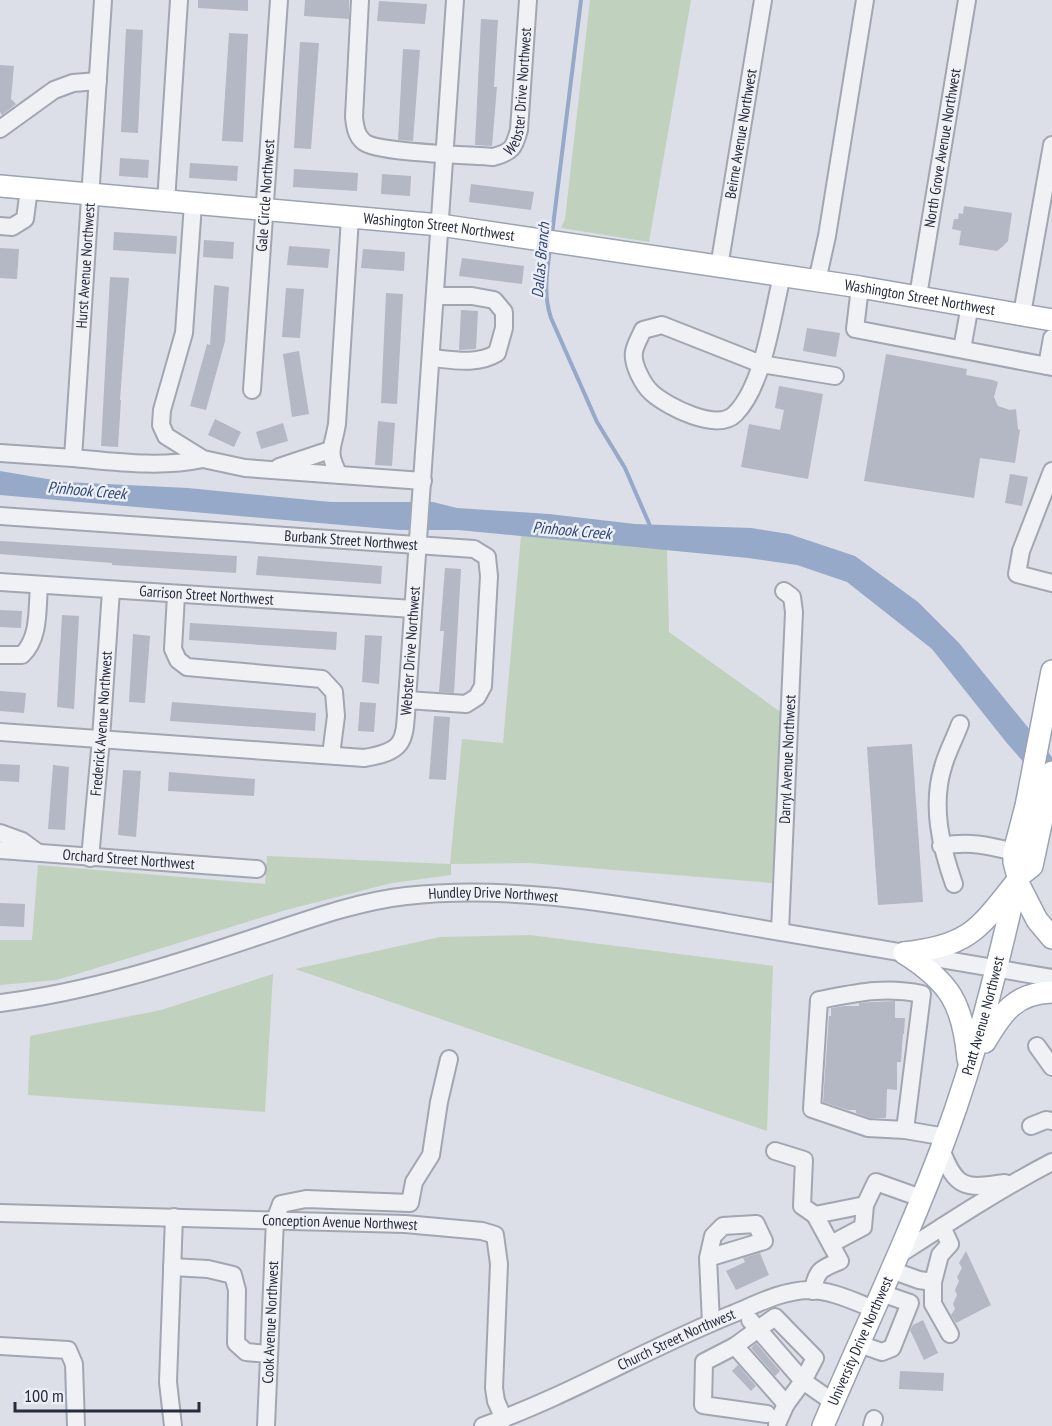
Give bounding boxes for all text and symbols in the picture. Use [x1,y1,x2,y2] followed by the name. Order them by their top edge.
[500,27,535,159] street label: Webster Drive Northwest
[720,67,761,200] street label: Beirne Avenue Northwest
[920,67,965,229] street label: North Grove Avenue Northwest
[252,139,278,252] street label: Gale Circle Northwest
[72,202,99,329] street label: Hurst Avenue Northwest
[363,208,516,245] street label: Washington Street Northwest
[527,221,553,299] water label: Dallas Branch
[844,275,997,319] street label: Washington Street Northwest
[47,477,129,504] water label: Pinhook Creek
[532,517,614,544] water label: Pinhook Creek
[284,526,419,554] street label: Burbank Street Northwest
[139,581,274,609] street label: Garrison Street Northwest
[396,585,424,716] street label: Webster Drive Northwest
[86,650,116,797] street label: Frederick Avenue Northwest
[775,694,799,824] street label: Darryl Avenue Northwest
[62,845,195,873] street label: Orchard Street Northwest
[428,882,559,906] street label: Hundley Drive Northwest
[957,954,1008,1077] street label: Pratt Avenue Northwest
[262,1210,419,1234] street label: Conception Avenue Northwest
[258,1260,282,1384] street label: Cook Avenue Northwest
[823,1273,897,1408] street label: University Drive Northwest
[614,1304,738,1374] street label: Church Street Northwest
[15,1375,200,1413] scale bar
[24,1384,64,1407] text: 100 m

